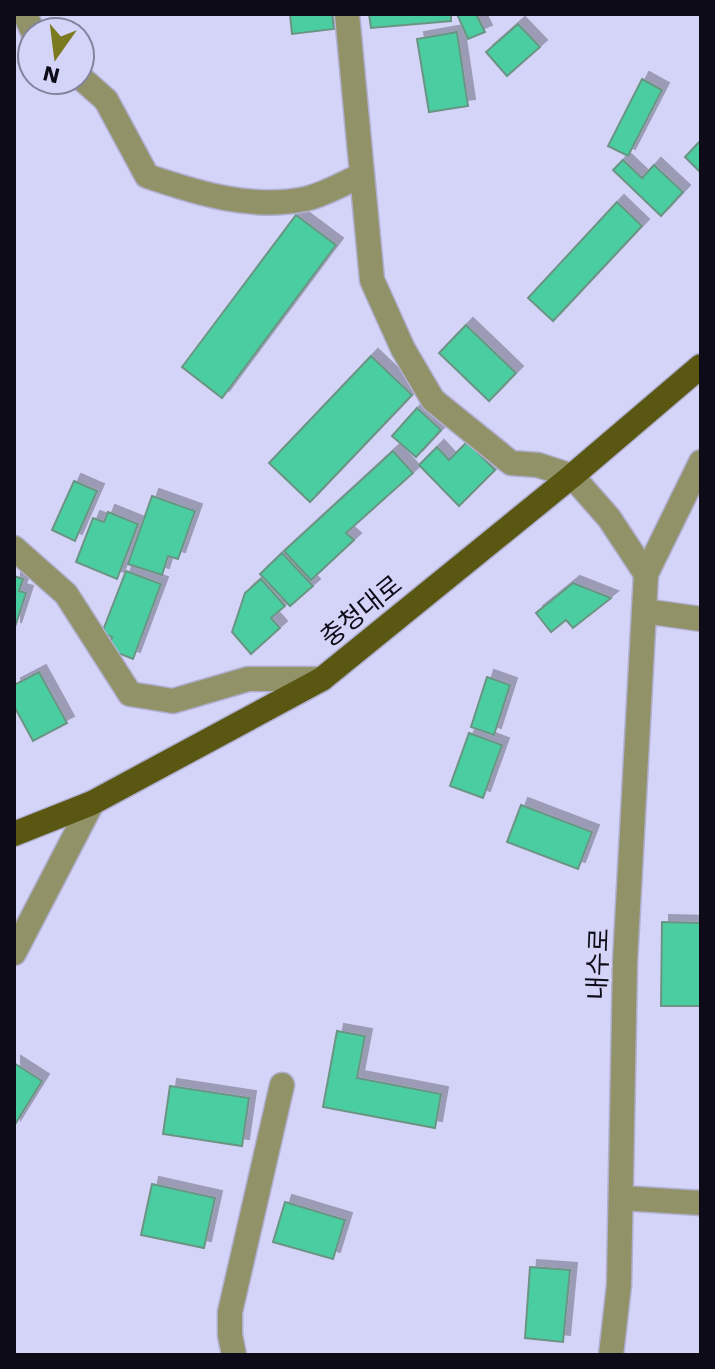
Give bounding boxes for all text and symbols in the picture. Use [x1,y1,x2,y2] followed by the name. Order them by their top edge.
[16,16,96,96] north arrow
[40,61,62,89] text: N
[314,569,408,653] street label: 충청대로
[582,928,614,1000] street label: 내수로

